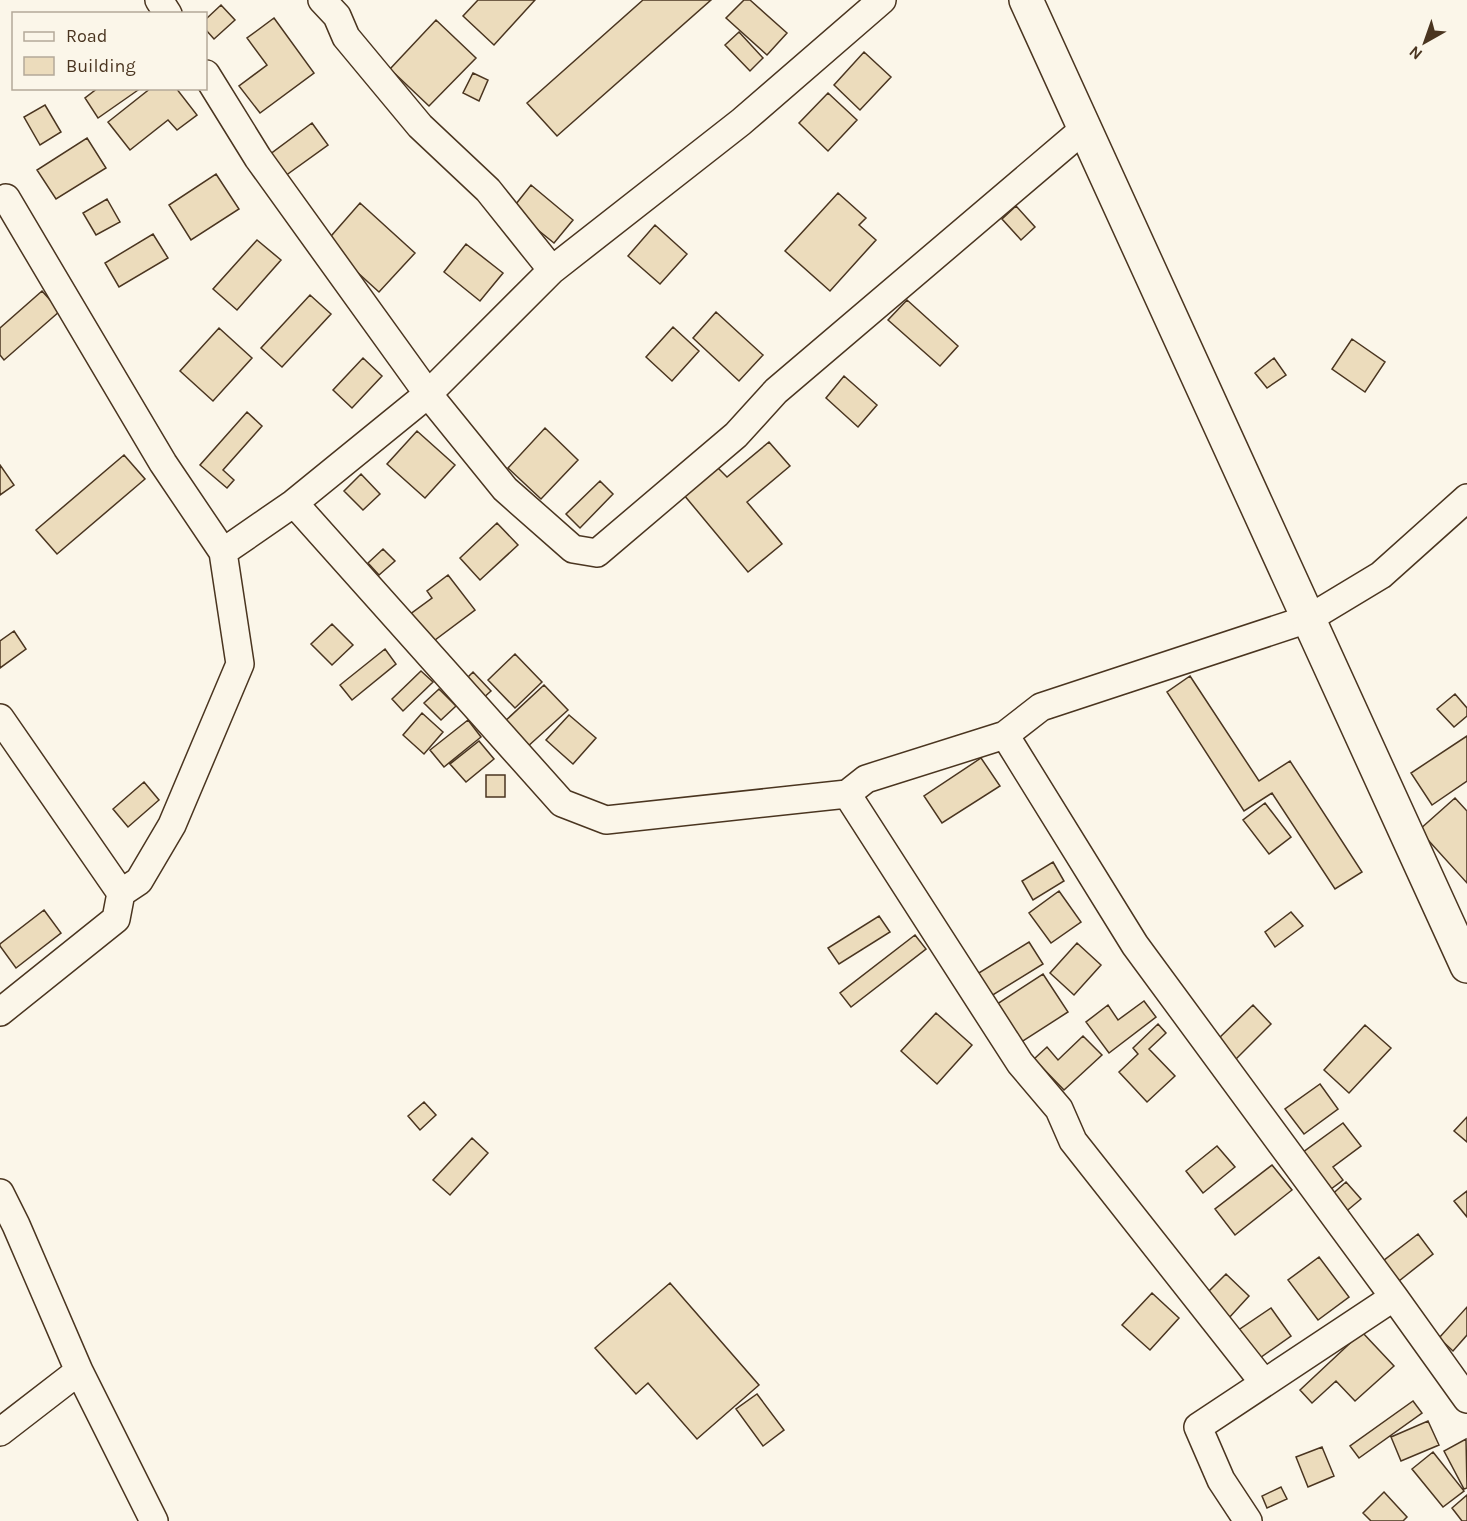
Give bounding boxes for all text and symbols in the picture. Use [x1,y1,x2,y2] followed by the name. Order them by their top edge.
[12,12,207,90] legend
[1395,12,1455,72] north arrow
[66,25,107,47] text: Road
[1405,42,1426,64] text: N
[66,55,136,77] text: Building

